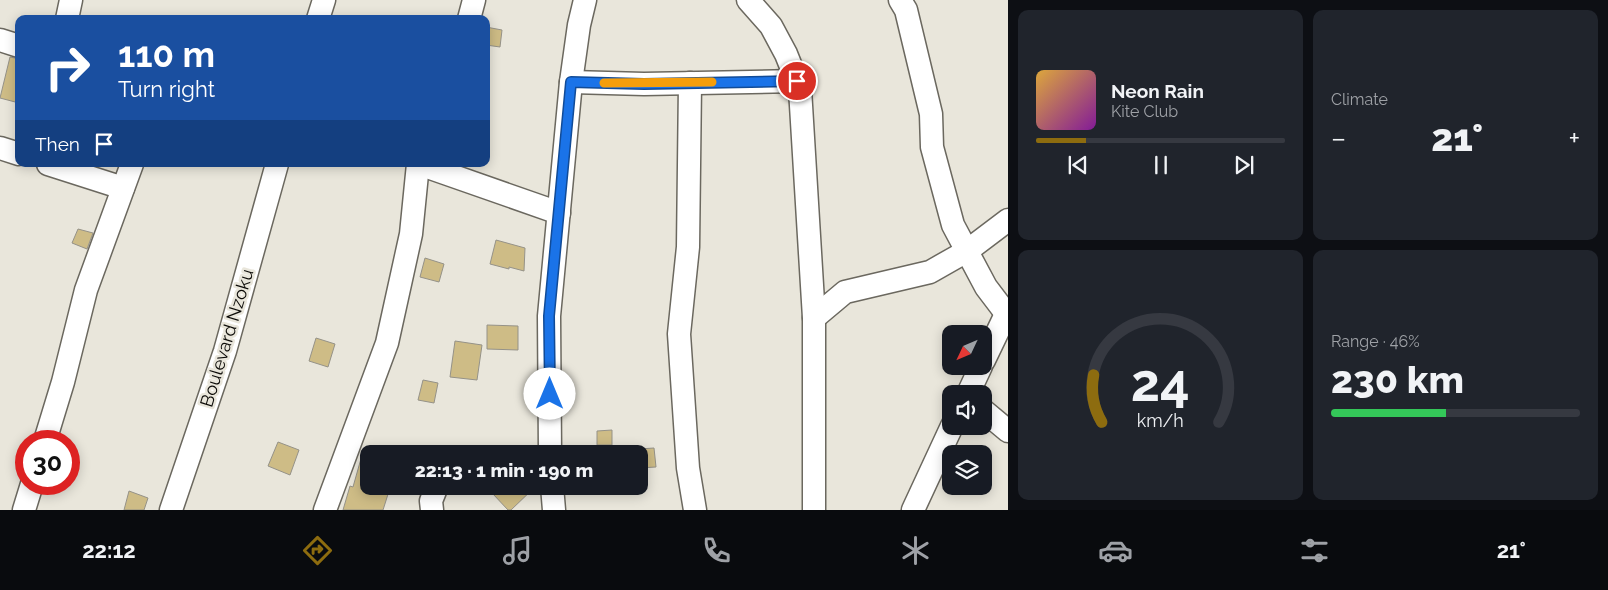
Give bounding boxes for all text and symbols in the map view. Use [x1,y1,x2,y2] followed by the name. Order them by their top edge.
[118,34,215,75] text: 110 m
[35,35,100,100] icon: right
[776,60,818,102] pin
[783,67,811,95] icon: arrive
[118,76,215,102] text: Turn right
[1111,80,1204,102] text: Neon Rain
[1331,90,1388,109] text: Climate
[1111,102,1178,121] text: Kite Club
[1431,115,1483,160] text: 21°
[1331,122,1346,155] text: −
[1568,122,1580,155] text: +
[90,130,118,158] icon: arrive
[35,133,80,155] text: Then
[1064,151,1092,179] icon: previous
[1147,151,1175,179] icon: pause
[1230,151,1258,179] icon: next
[196,266,257,409] street label: Boulevard Nzoku
[942,325,992,375] north arrow
[942,325,992,495] map controls
[1331,332,1420,351] text: Range · 46%
[1131,352,1190,413] text: 24
[1331,357,1464,402] text: 230 km
[523,367,575,419] position arrow
[942,385,992,435] button: sound
[1137,410,1184,431] text: km/h
[15,430,80,495] speed limit sign: 30
[942,445,992,495] button: layers
[415,459,593,481] text: 22:13 · 1 min · 190 m
[300,533,335,568] icon: directions
[500,533,535,568] icon: music
[699,533,734,568] icon: phone
[898,533,933,568] icon: climate
[1098,533,1133,568] icon: car
[1297,533,1332,568] icon: filters
[82,537,136,563] text: 22:12
[1497,537,1526,563] text: 21°

